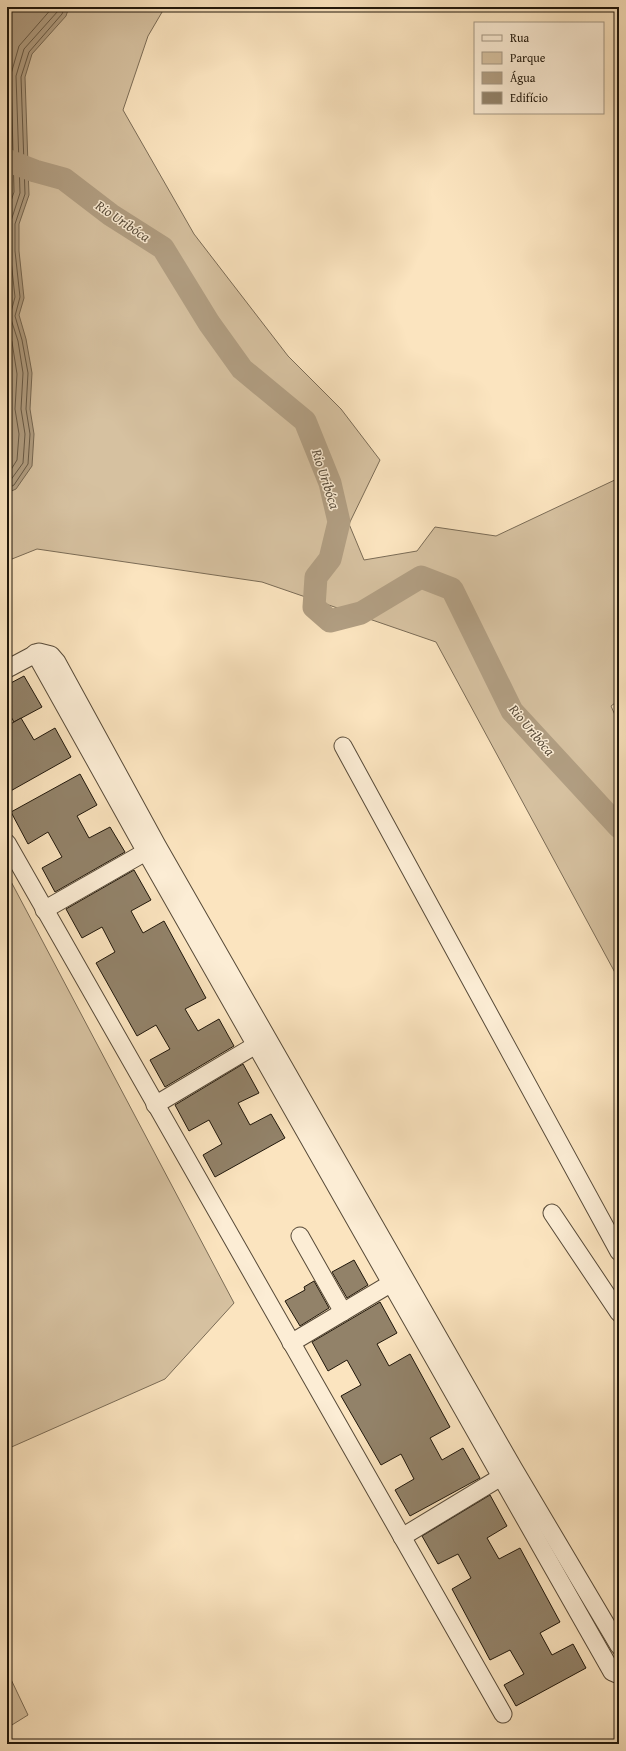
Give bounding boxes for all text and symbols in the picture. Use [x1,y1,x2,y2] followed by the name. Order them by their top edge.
[474,22,604,114] legend
[510,29,529,46] text: Rua
[510,49,546,66] text: Parque
[510,69,536,86] text: Água
[510,89,548,106] text: Edifício
[91,195,155,247] water label: Rio Uribóca
[307,445,345,512] water label: Rio Uribóca
[504,699,560,761] water label: Rio Uribóca

